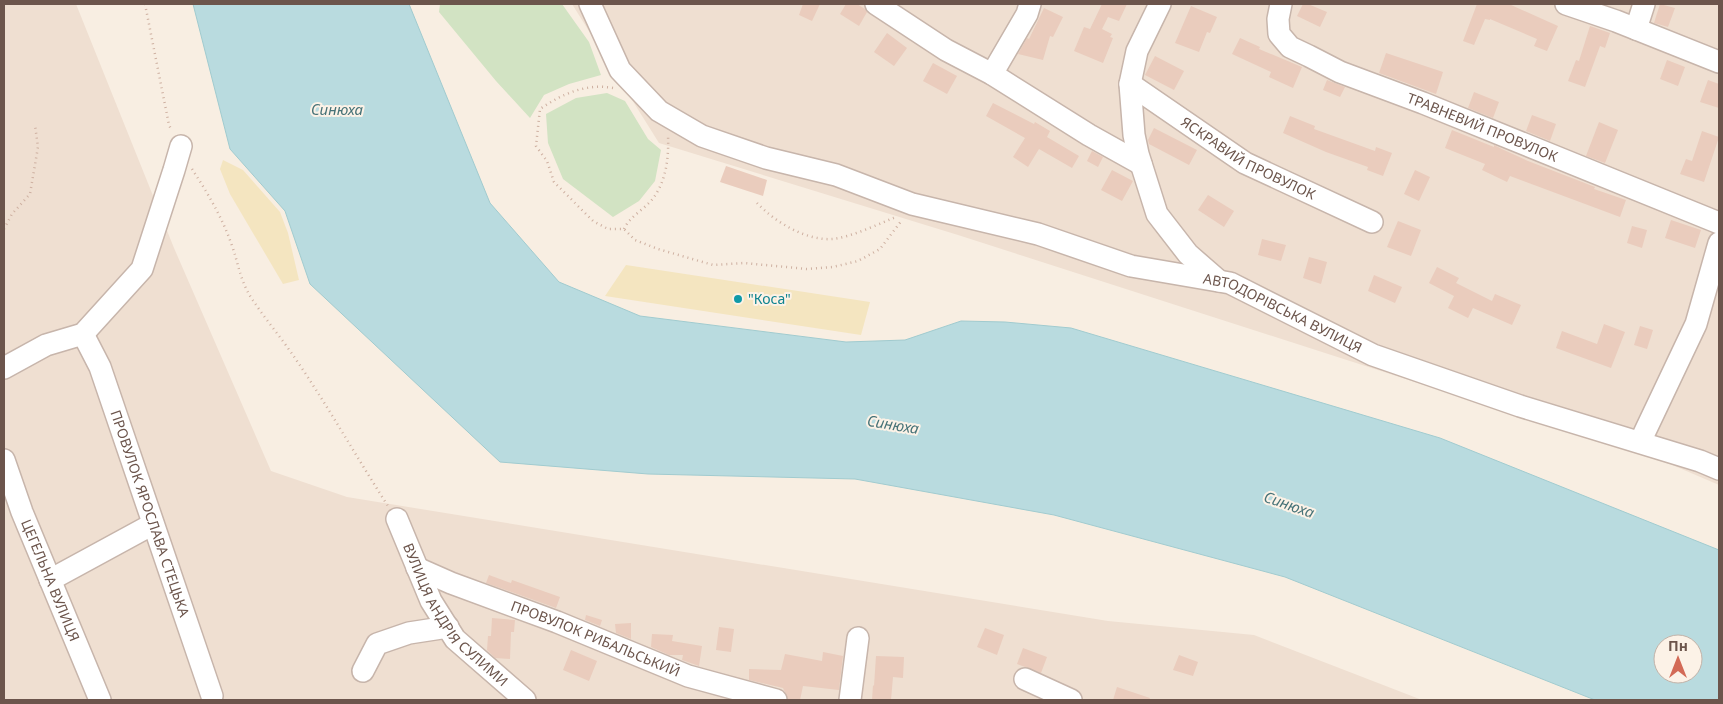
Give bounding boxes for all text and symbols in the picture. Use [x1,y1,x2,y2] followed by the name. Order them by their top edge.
[1405,88,1561,166] street label: ТРАВНЕВИЙ ПРОВУЛОК
[311,99,364,119] water label: Синюха
[1177,112,1319,204] street label: ЯСКРАВИЙ ПРОВУЛОК
[1202,269,1365,357] street label: АВТОДОРІВСЬКА ВУЛИЦЯ
[748,289,791,308] place label: "Коса"
[732,293,744,305] marker: "Коса"
[106,408,194,619] street label: ПРОВУЛОК ЯРОСЛАВА СТЕЦЬКА
[866,410,921,438] water label: Синюха
[1261,486,1318,522] water label: Синюха
[17,516,85,644] street label: ЦЕГЕЛЬНА ВУЛИЦЯ
[399,540,512,690] street label: ВУЛИЦЯ АНДРІЯ СУЛИМИ
[508,596,683,681] street label: ПРОВУЛОК РИБАЛЬСЬКИЙ
[1653,634,1703,684] north arrow
[1668,636,1688,655] text: Пн

